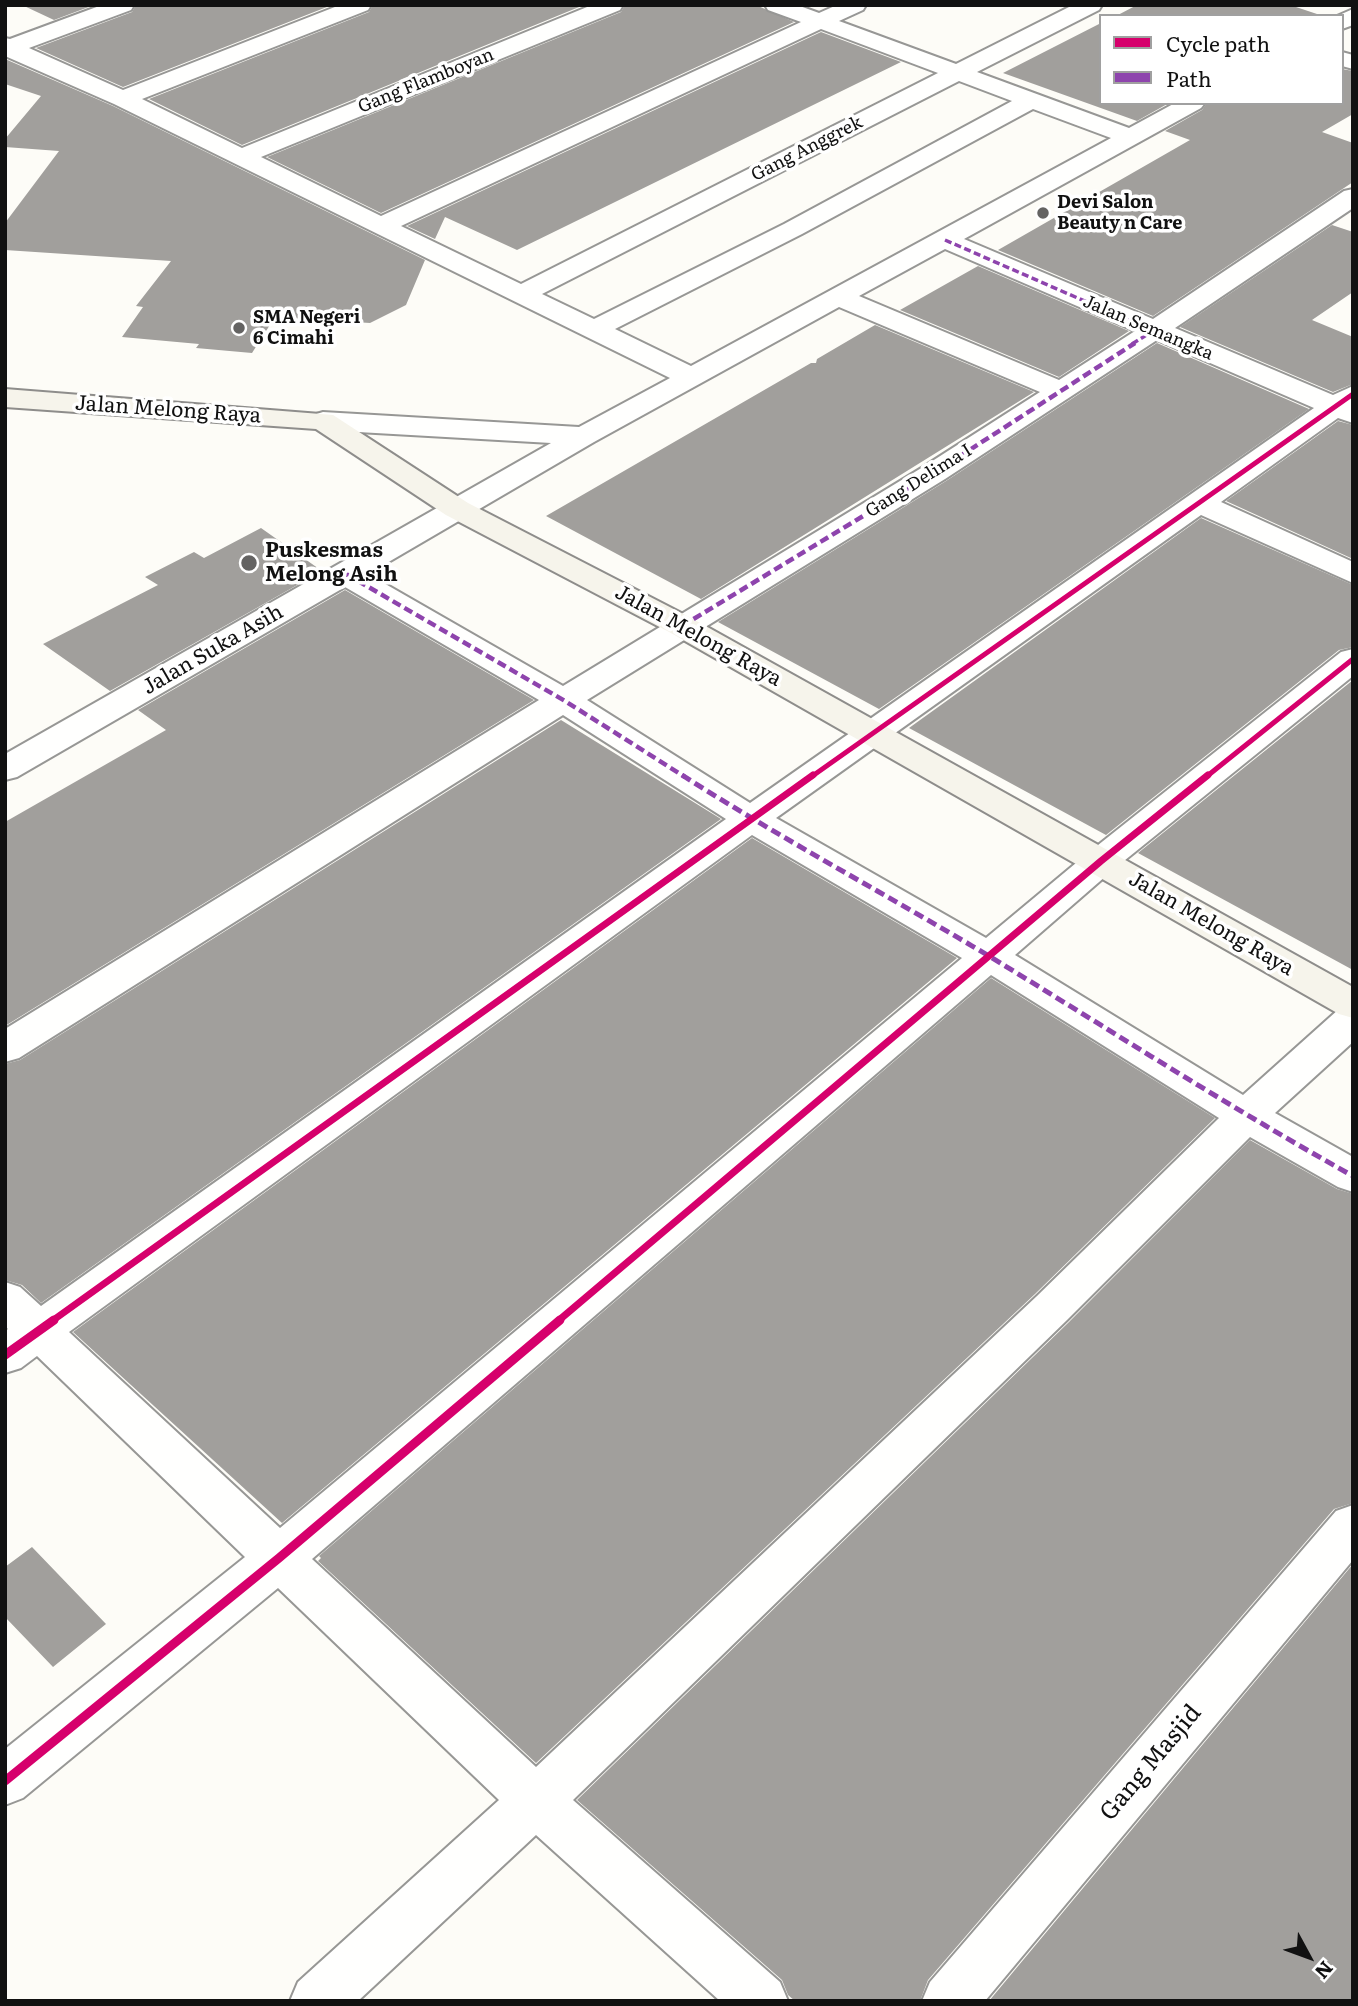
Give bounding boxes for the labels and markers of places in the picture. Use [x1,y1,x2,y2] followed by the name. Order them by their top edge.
[1057,192,1182,234] place label: Devi Salon Beauty n Care
[1035,205,1051,221] marker: Devi Salon Beauty n Care
[253,307,360,350] place label: SMA Negeri 6 Cimahi
[231,320,247,336] marker: SMA Negeri 6 Cimahi
[265,538,398,588] place label: Puskesmas Melong Asih
[239,553,259,573] marker: Puskesmas Melong Asih

